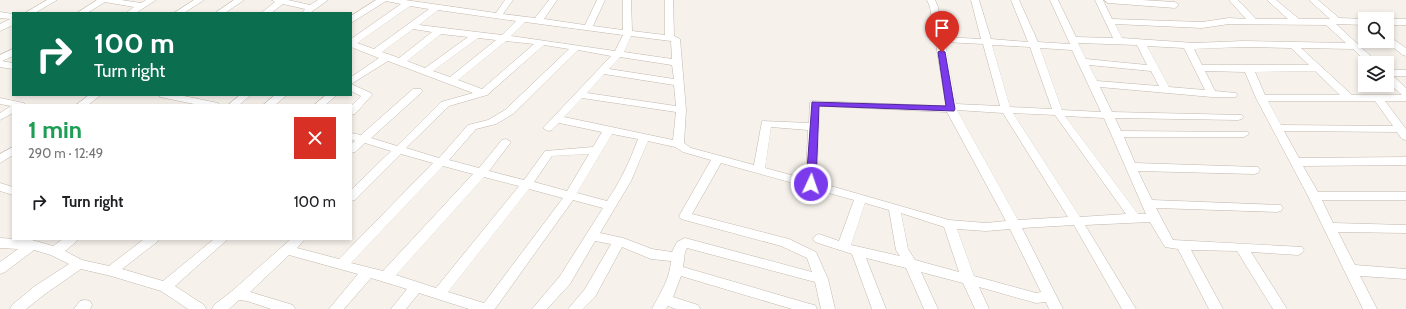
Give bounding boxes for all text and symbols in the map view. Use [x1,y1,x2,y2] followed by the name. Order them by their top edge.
[925,11,959,52] pin
[1358,12,1394,92] map controls
[1358,12,1394,48] button: search
[931,17,953,39] icon: arrive
[94,26,175,60] text: 100 m
[28,28,80,80] icon: right
[1358,56,1394,92] button: layers
[94,60,165,82] text: Turn right
[28,115,82,144] text: 1 min
[294,117,336,159] button: close
[28,145,103,161] text: 290 m · 12:49
[790,163,832,205] position arrow
[28,191,50,213] icon: right
[62,193,123,211] text: Turn right
[294,193,336,211] text: 100 m

